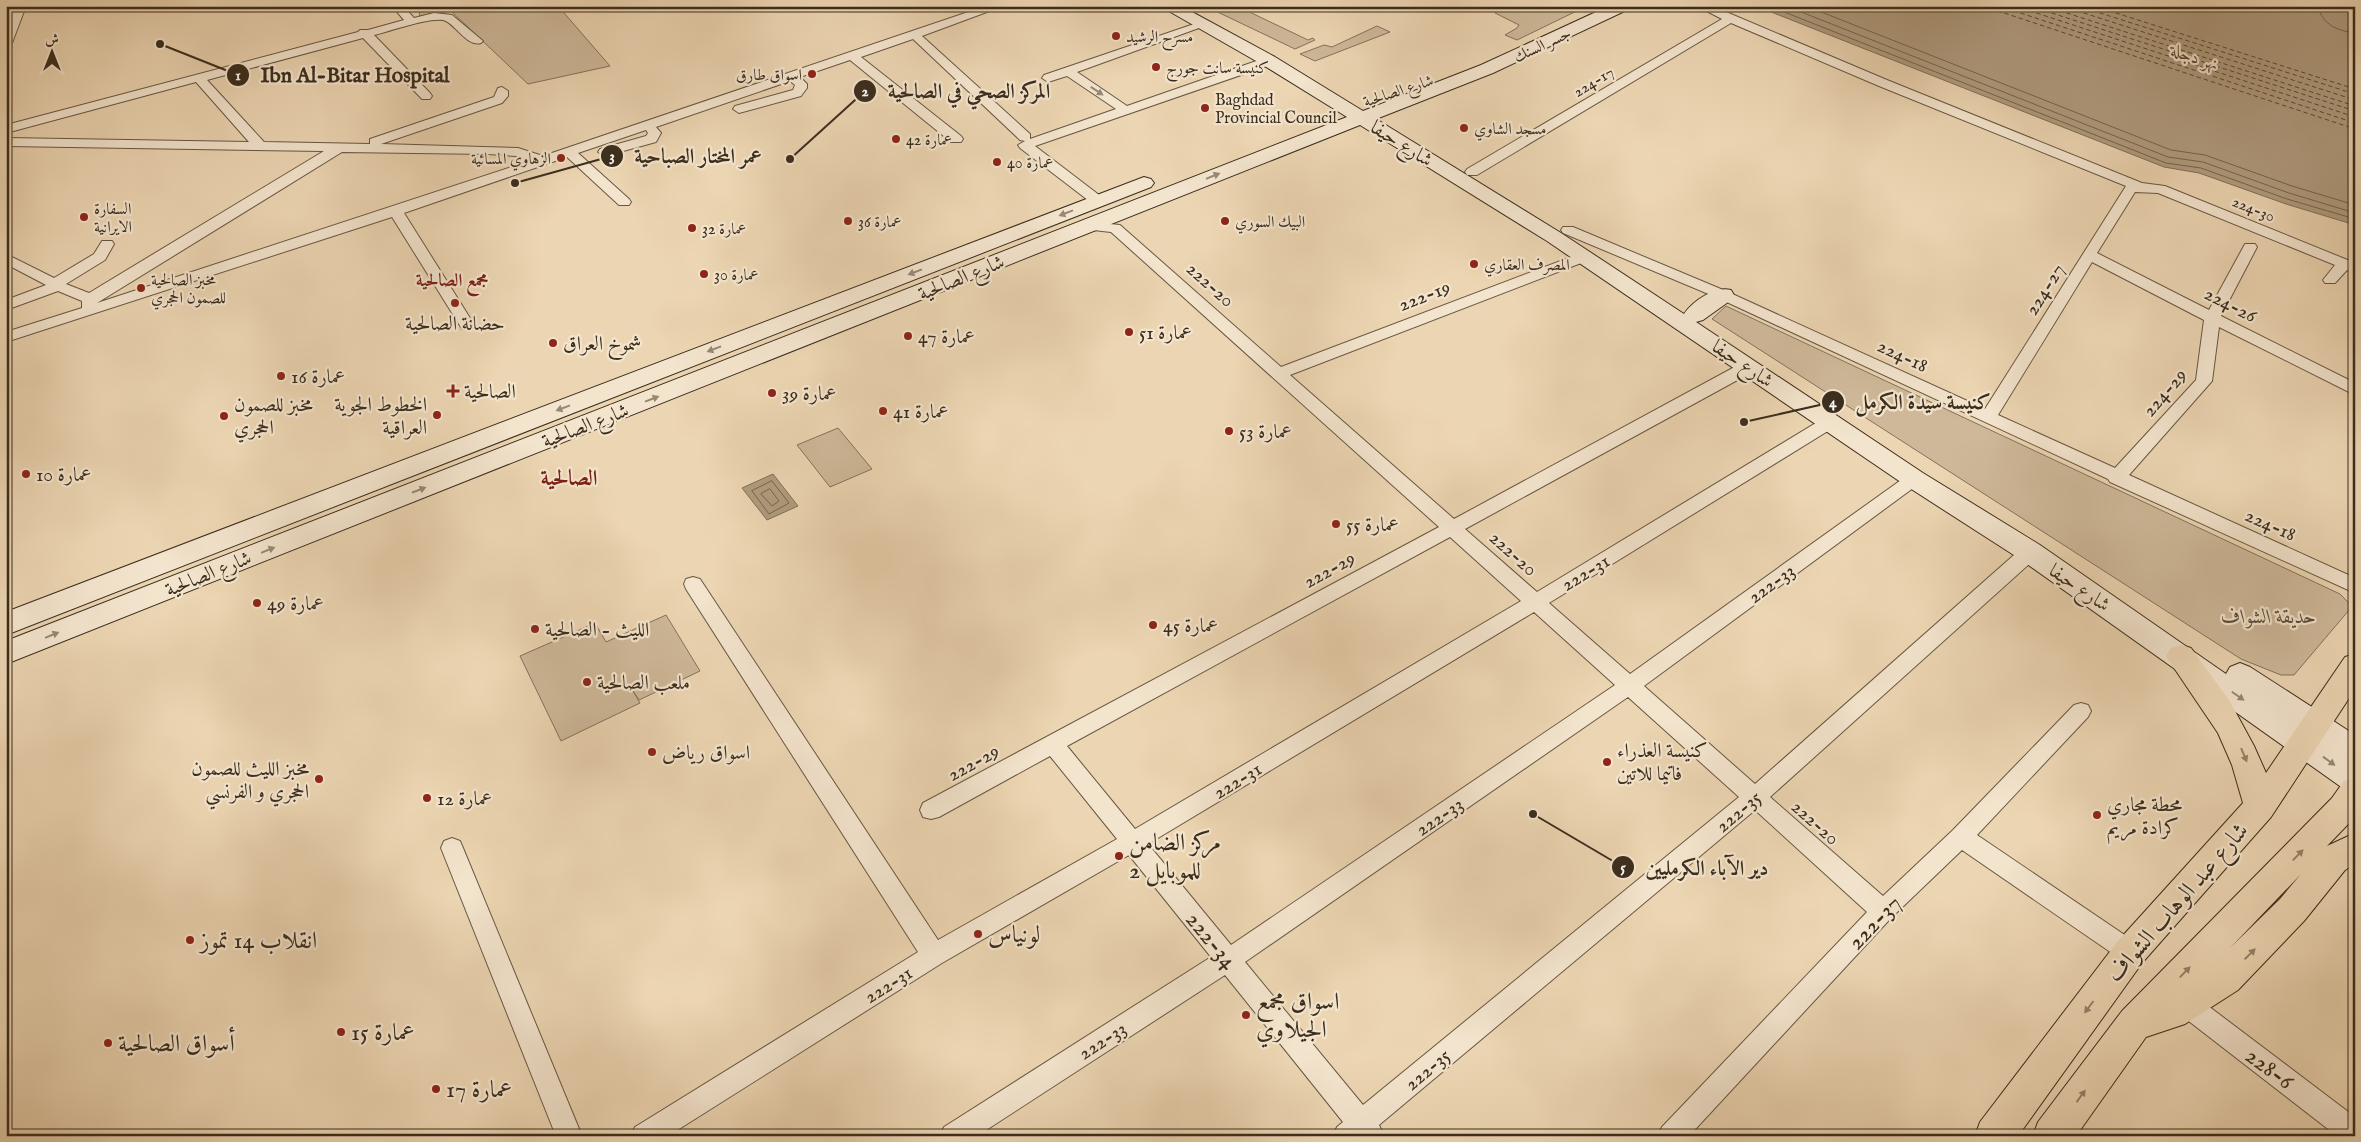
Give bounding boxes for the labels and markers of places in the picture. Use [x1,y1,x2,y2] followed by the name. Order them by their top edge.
[1126,28,1193,51] place label: مسرح الرشيد
[1110,30,1122,42] marker: مسرح الرشيد
[226,57,460,93] callout: Ibn Al-Bitar Hospital
[1166,59,1269,82] place label: كنيسة سانت جورج
[1150,61,1162,73] marker: كنيسة سانت جورج
[736,66,802,86] place label: اسواق طارق
[806,68,818,80] marker: اسواق طارق
[853,73,1060,109] callout: المركز الصحي في الصالحية
[1215,91,1337,129] place label: Baghdad Provincial Council
[1199,102,1211,114] marker: Baghdad Provincial Council
[1474,120,1547,141] place label: مسجد الشاوي
[1458,122,1470,134] marker: مسجد الشاوي
[906,131,952,151] place label: عمارة 42
[890,133,902,145] marker: عمارة 42
[599,138,772,174] callout: عمر المختار الصباحية
[471,150,551,171] place label: الزهاوي المسائية
[555,152,567,164] marker: الزهاوي المسائية
[1007,154,1053,174] place label: عمارة 40
[991,156,1003,168] marker: عمارة 40
[94,200,132,238] place label: السفارة الايرانية
[78,211,90,223] marker: السفارة الايرانية
[858,213,901,233] place label: عمارة 36
[1235,213,1305,234] place label: البيك السوري
[842,215,854,227] marker: عمارة 36
[1219,215,1231,227] marker: البيك السوري
[702,220,746,240] place label: عمارة 32
[686,222,698,234] marker: عمارة 32
[1484,256,1570,277] place label: المصرف العقاري
[1468,258,1480,270] marker: المصرف العقاري
[714,266,759,286] place label: عمارة 30
[698,268,710,280] marker: عمارة 30
[151,271,226,310] place label: مخبز الصالحية للصمون الحجري
[135,282,147,294] marker: مخبز الصالحية للصمون الحجري
[449,297,461,309] marker: حضانة الصالحية
[405,312,505,337] place label: حضانة الصالحية
[1139,321,1192,346] place label: عمارة 51
[918,325,975,350] place label: عمارة 47
[1123,326,1135,338] marker: عمارة 51
[902,330,914,342] marker: عمارة 47
[563,332,642,361] place label: شموخ العراق
[547,337,559,349] marker: شموخ العراق
[291,365,345,390] place label: عمارة 16
[275,370,287,382] marker: عمارة 16
[464,380,516,405] place label: الصالحية
[782,382,837,407] place label: عمارة 39
[446,384,460,398] marker: الصالحية
[1821,384,2001,420] callout: كنيسة سيدة الكرمل
[766,387,778,399] marker: عمارة 39
[234,393,313,443] place label: مخبز للصمون الحجري
[334,393,427,441] place label: الخطوط الجوية العراقية
[893,400,949,425] place label: عمارة 41
[877,405,889,417] marker: عمارة 41
[431,409,443,421] marker: الخطوط الجوية العراقية
[218,410,230,422] marker: مخبز للصمون الحجري
[1239,420,1292,445] place label: عمارة 53
[1223,425,1235,437] marker: عمارة 53
[36,463,92,488] place label: عمارة 10
[20,468,32,480] marker: عمارة 10
[1346,513,1399,538] place label: عمارة 55
[1330,518,1342,530] marker: عمارة 55
[267,592,324,617] place label: عمارة 49
[251,597,263,609] marker: عمارة 49
[1163,614,1218,639] place label: عمارة 45
[545,618,649,643] place label: الليث - الصالحية
[1147,619,1159,631] marker: عمارة 45
[529,623,541,635] marker: الليث - الصالحية
[597,671,690,696] place label: ملعب الصالحية
[581,676,593,688] marker: ملعب الصالحية
[1617,739,1708,787] place label: كنيسة العذراء فاتيما للاتين
[662,741,750,766] place label: اسواق رياض
[646,746,658,758] marker: اسواق رياض
[1601,756,1613,768] marker: كنيسة العذراء فاتيما للاتين
[191,757,309,810] place label: مخبز الليث للصمون الحجري و الفرنسي
[313,773,325,785] marker: مخبز الليث للصمون الحجري و الفرنسي
[437,787,492,812] place label: عمارة 12
[421,792,433,804] marker: عمارة 12
[2107,793,2182,845] place label: محطة مجاري كرادة مريم
[2091,809,2103,821] marker: محطة مجاري كرادة مريم
[1129,828,1221,887] place label: مركز الضامن 2 للموبايل
[1610,849,1778,885] callout: دير الآباء الكرمليين
[1113,850,1125,862] marker: مركز الضامن 2 للموبايل
[988,920,1040,951] place label: لونياس
[198,926,317,957] place label: انقلاب 14 تموز
[972,928,984,940] marker: لونياس
[184,934,196,946] marker: انقلاب 14 تموز
[1256,987,1339,1048] place label: اسواق مجمع الجيلاوي
[1240,1009,1252,1021] marker: اسواق مجمع الجيلاوي
[351,1018,415,1049] place label: عمارة 15
[118,1026,235,1060] place label: أسواق الصالحية
[335,1026,347,1038] marker: عمارة 15
[102,1037,114,1049] marker: أسواق الصالحية
[446,1075,512,1106] place label: عمارة 17
[430,1083,442,1095] marker: عمارة 17

